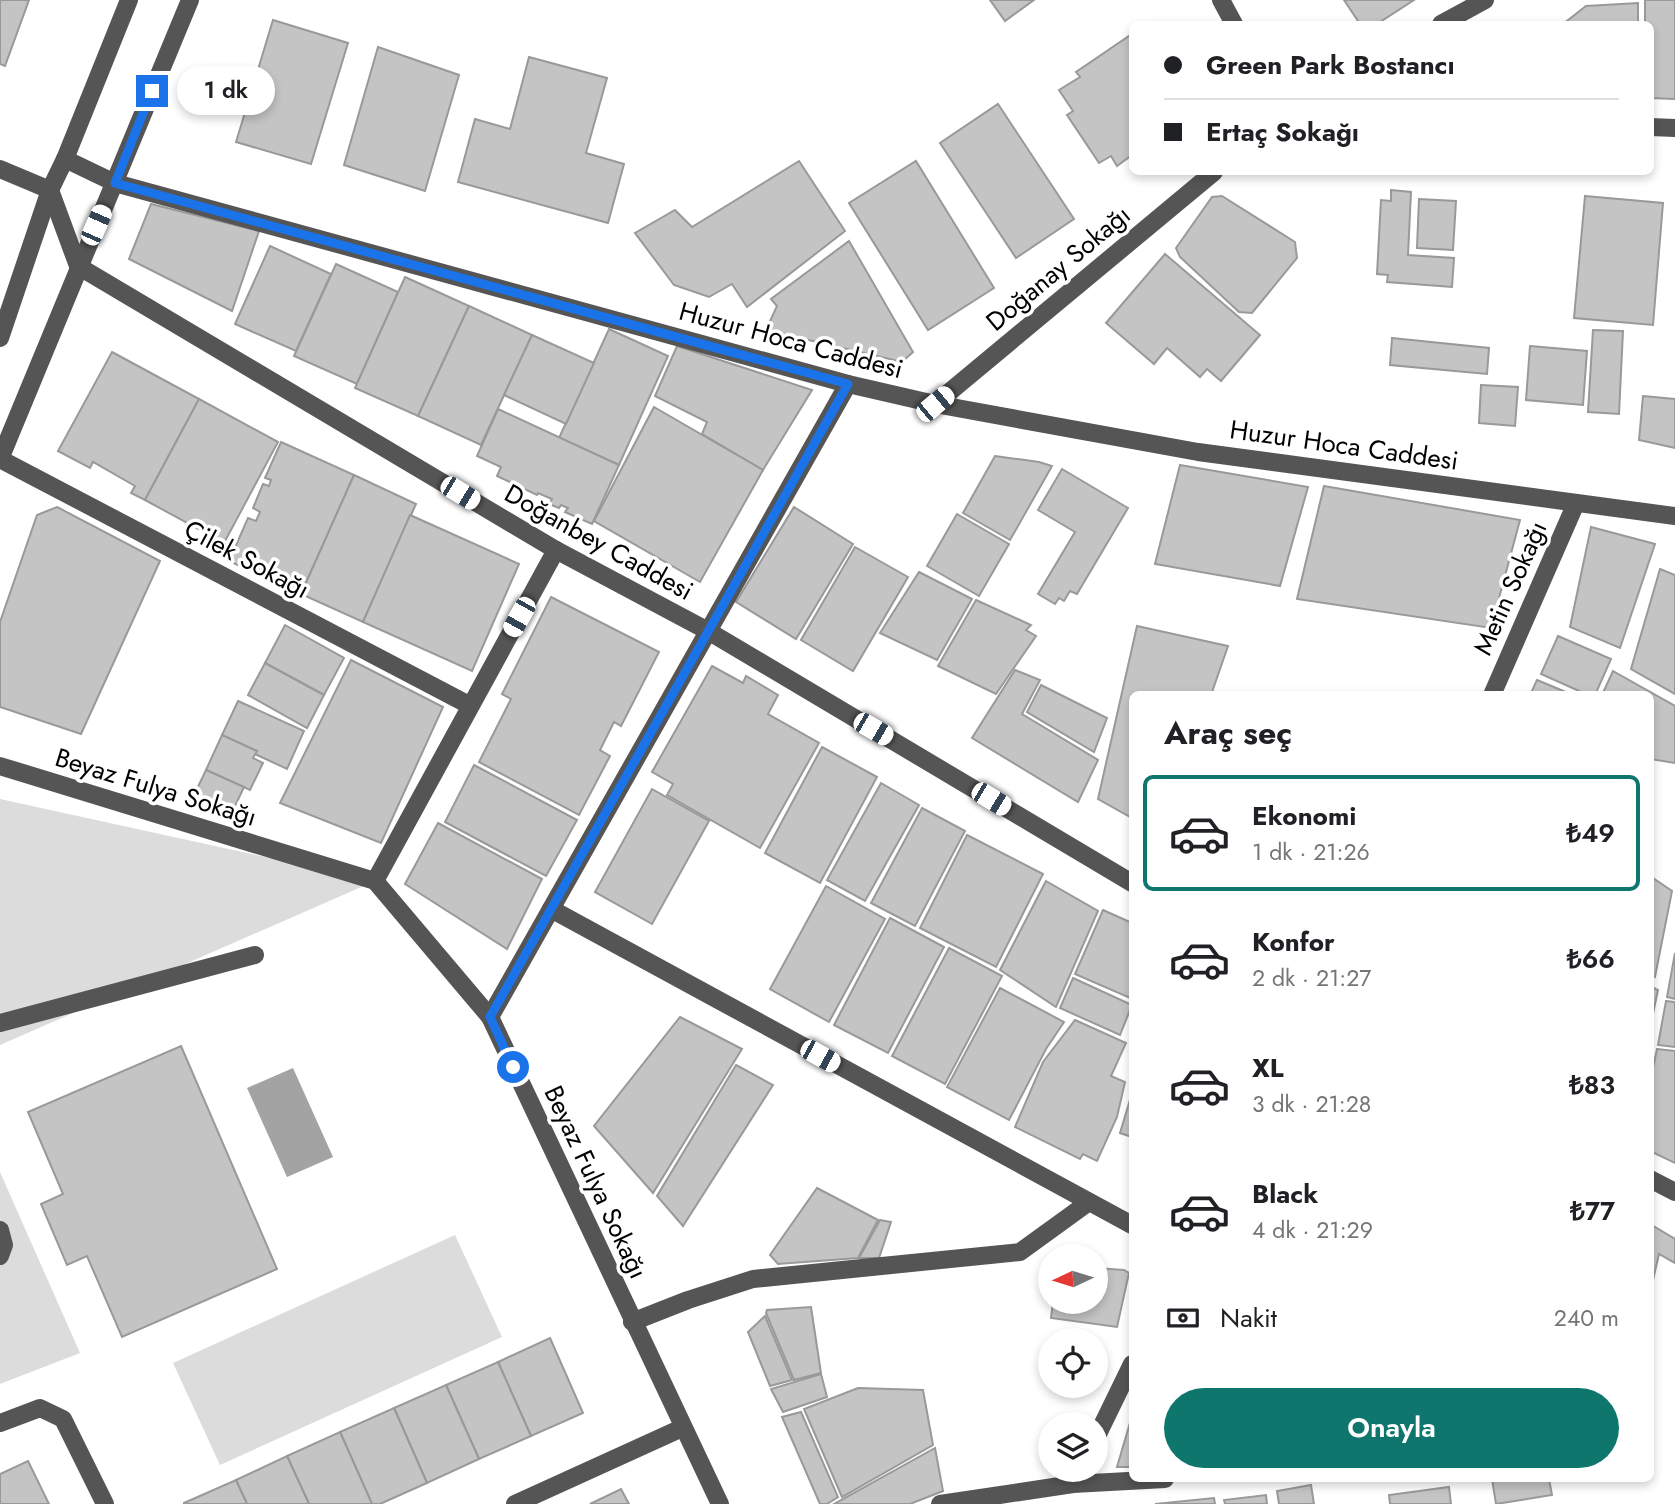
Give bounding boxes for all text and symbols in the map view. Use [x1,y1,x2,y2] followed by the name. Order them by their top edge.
[1206,46,1455,84] text: Green Park Bostancı
[176,66,274,116] callout: 1 dk
[204,73,248,107] text: 1 dk
[136,75,168,107] route end
[1206,113,1359,151] text: Ertaç Sokağı
[977,196,1139,340] street label: Doğanay Sokağı
[78,202,115,248] car
[675,292,907,388] street label: Huzur Hoca Caddesi
[913,382,958,426] car
[1227,410,1461,480] street label: Huzur Hoca Caddesi
[437,473,484,513] car
[498,474,700,610] street label: Doğanbey Caddesi
[178,510,316,608] street label: Çilek Sokağı
[1464,515,1556,661] street label: Metin Sokağı
[500,594,539,640] car
[850,709,897,749] car
[1164,710,1292,756] text: Araç seç
[50,738,262,836] street label: Beyaz Fulya Sokağı
[968,779,1015,819] car
[1252,797,1356,835] text: Ekonomi
[1168,802,1231,865] icon: car
[1566,814,1615,852] text: ₺49
[1252,835,1370,869] text: 1 dk · 21:26
[1252,923,1335,961] text: Konfor
[1168,928,1231,991] icon: car
[1567,940,1615,978] text: ₺66
[1252,961,1371,995] text: 2 dk · 21:27
[797,1037,844,1075] car
[1252,1049,1284,1087] text: XL
[497,1051,529,1083] route start
[1168,1054,1231,1117] icon: car
[1569,1066,1615,1104] text: ₺83
[535,1079,657,1285] street label: Beyaz Fulya Sokağı
[1252,1087,1371,1121] text: 3 dk · 21:28
[1252,1175,1318,1213] text: Black
[1168,1180,1231,1243] icon: car
[1570,1192,1615,1230] text: ₺77
[1252,1213,1373,1247] text: 4 dk · 21:29
[1038,1244,1108,1314] north arrow
[1038,1244,1108,1482] map controls
[1164,1299,1202,1337] icon: cash
[1220,1299,1277,1337] text: Nakit
[1554,1301,1619,1335] text: 240 m
[1038,1328,1108,1398] button: locate
[1164,1388,1619,1468] button: Onayla
[1038,1412,1108,1482] button: layers

